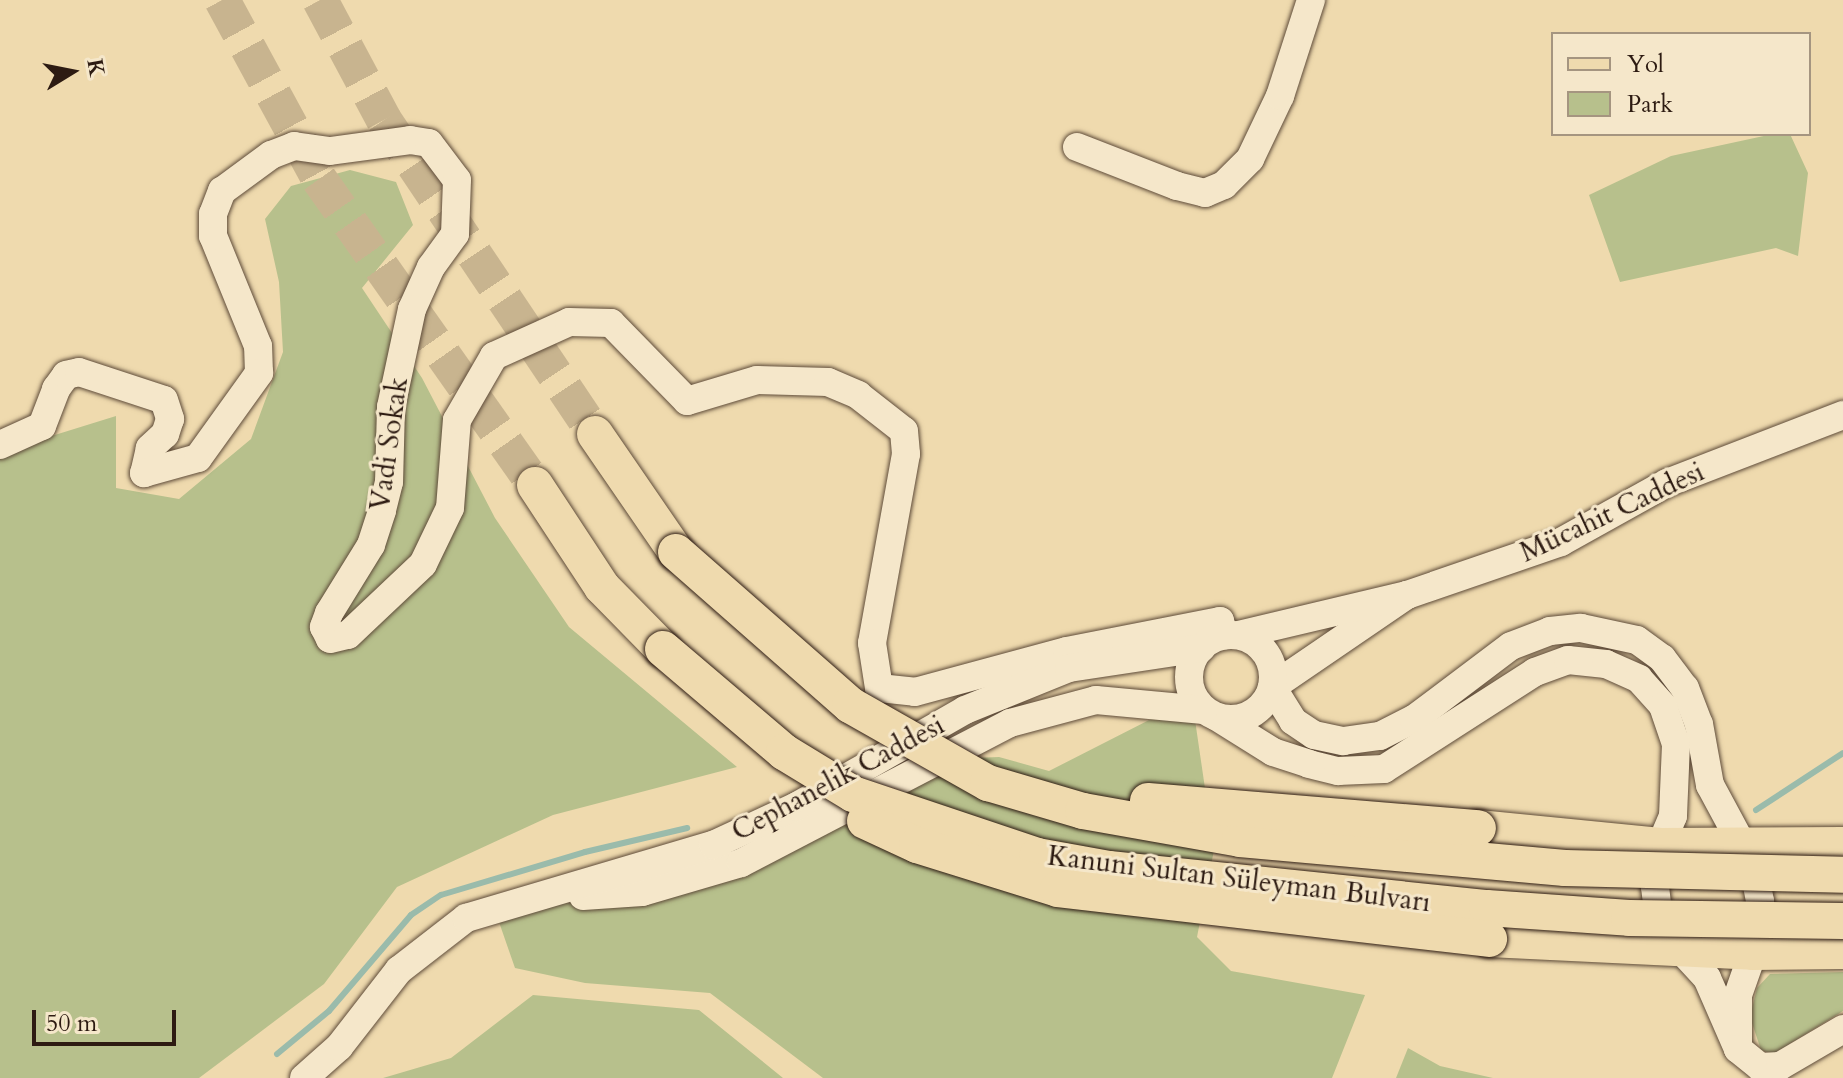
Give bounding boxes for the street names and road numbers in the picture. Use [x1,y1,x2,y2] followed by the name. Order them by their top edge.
[363,375,415,513] street label: Vadi Sokak
[1515,455,1709,569] street label: Mücahit Caddesi
[726,708,950,848] street label: Cephanelik Caddesi
[1046,839,1432,919] street label: Kanuni Sultan Süleyman Bulvarı

